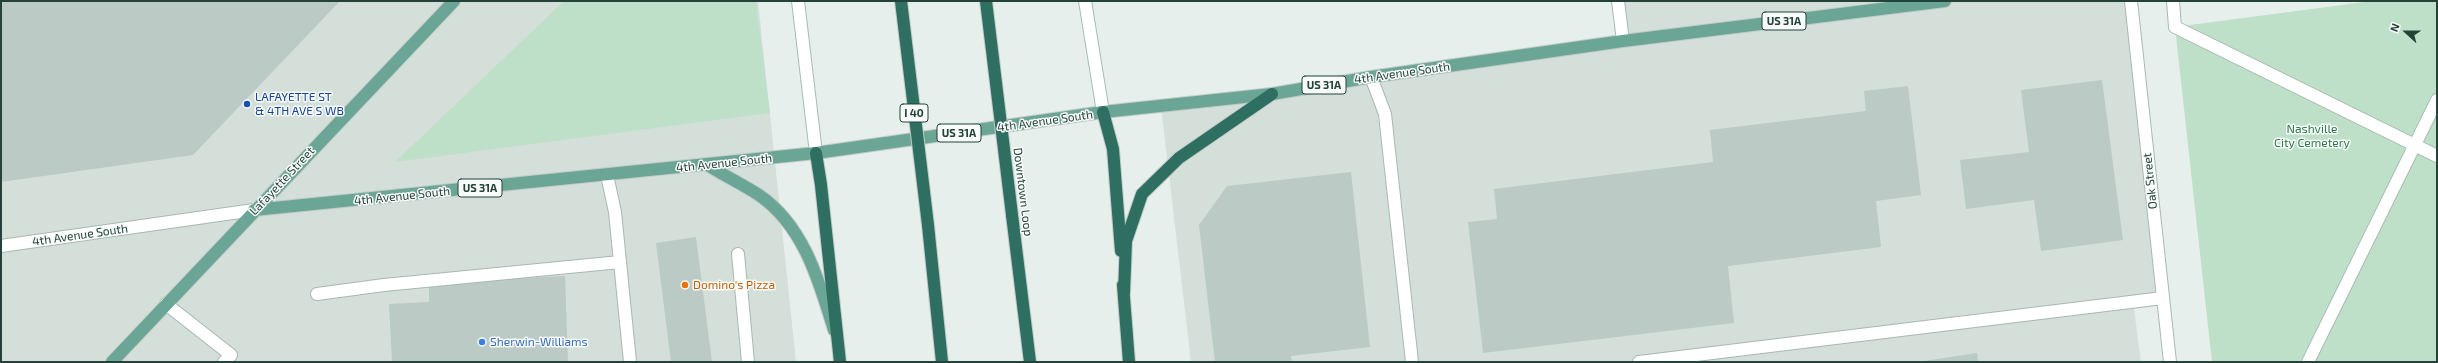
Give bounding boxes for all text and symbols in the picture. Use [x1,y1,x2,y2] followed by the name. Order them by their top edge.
[1762,12,1806,30] road number: US 31A
[2386,12,2426,52] north arrow
[2387,21,2402,34] text: N
[1353,59,1451,87] street label: 4th Avenue South
[1302,76,1346,94] road number: US 31A
[255,90,344,118] place label: LAFAYETTE ST & 4TH AVE S WB
[242,99,252,109] marker: LAFAYETTE ST & 4TH AVE S WB
[900,104,928,122] road number: I 40
[996,107,1094,135] street label: 4th Avenue South
[2274,122,2350,150] park label: Nashville City Cemetery
[937,124,981,142] road number: US 31A
[247,144,317,218] street label: Lafayette Street
[1010,147,1036,237] street label: Downtown Loop
[675,151,773,175] street label: 4th Avenue South
[2140,152,2160,210] street label: Oak Street
[458,179,502,197] road number: US 31A
[353,184,451,208] street label: 4th Avenue South
[31,221,129,249] street label: 4th Avenue South
[693,278,775,292] place label: Domino's Pizza
[680,280,690,290] marker: Domino's Pizza
[490,335,588,349] place label: Sherwin-Williams
[477,337,487,347] marker: Sherwin-Williams

